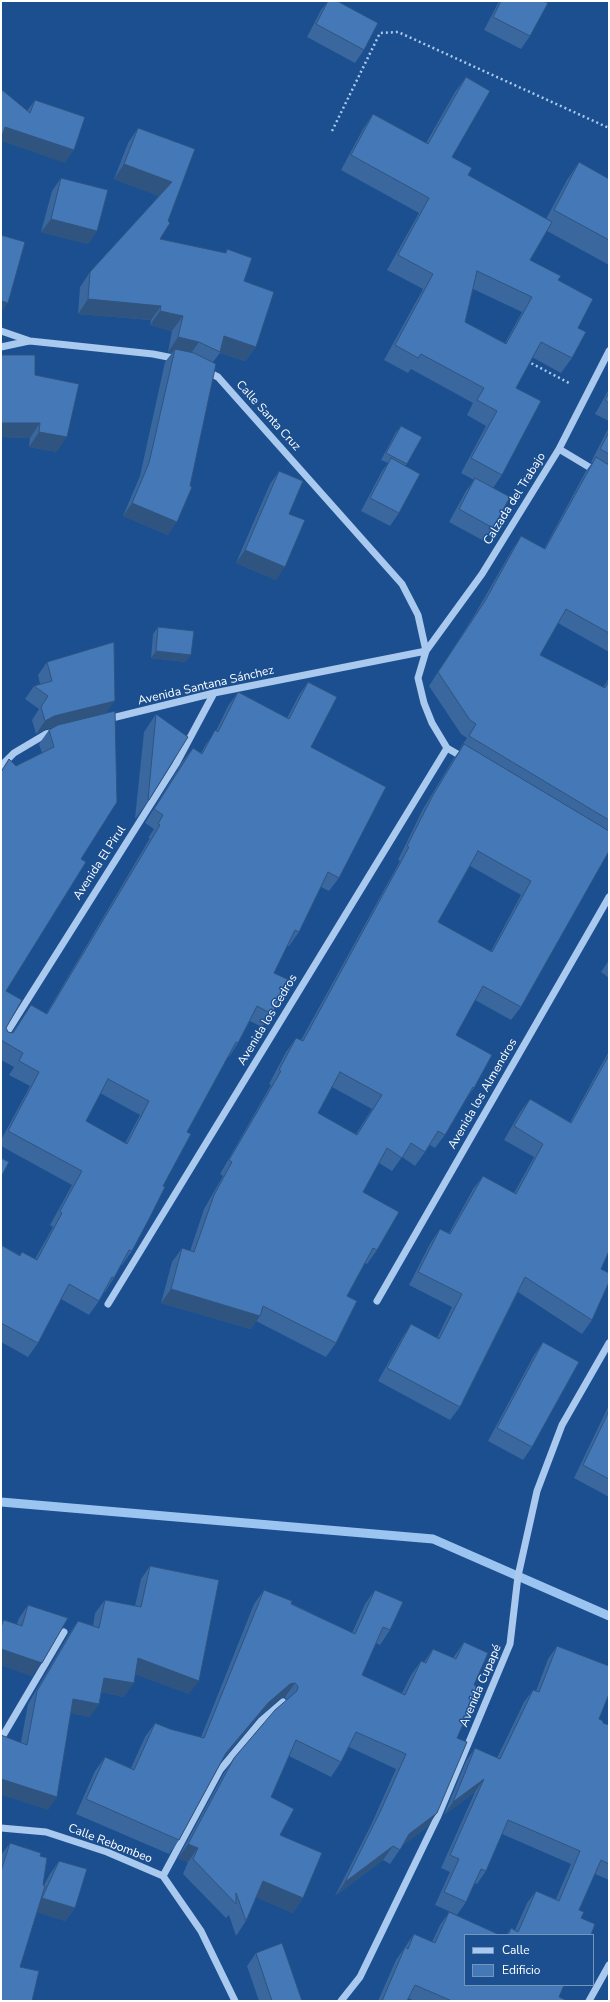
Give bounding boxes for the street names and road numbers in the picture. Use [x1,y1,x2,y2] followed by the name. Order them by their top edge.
[233,378,303,454] street label: Calle Santa Cruz
[481,450,549,548] street label: Calzada del Trabajo
[137,663,275,709] street label: Avenida Santana Sánchez
[71,823,129,903] street label: Avenida El Pirul
[235,972,301,1068] street label: Avenida los Cedros
[445,1036,521,1152] street label: Avenida los Almendros
[457,1643,505,1729] street label: Avenida Cupapé
[66,1821,154,1867] street label: Calle Rebombeo

